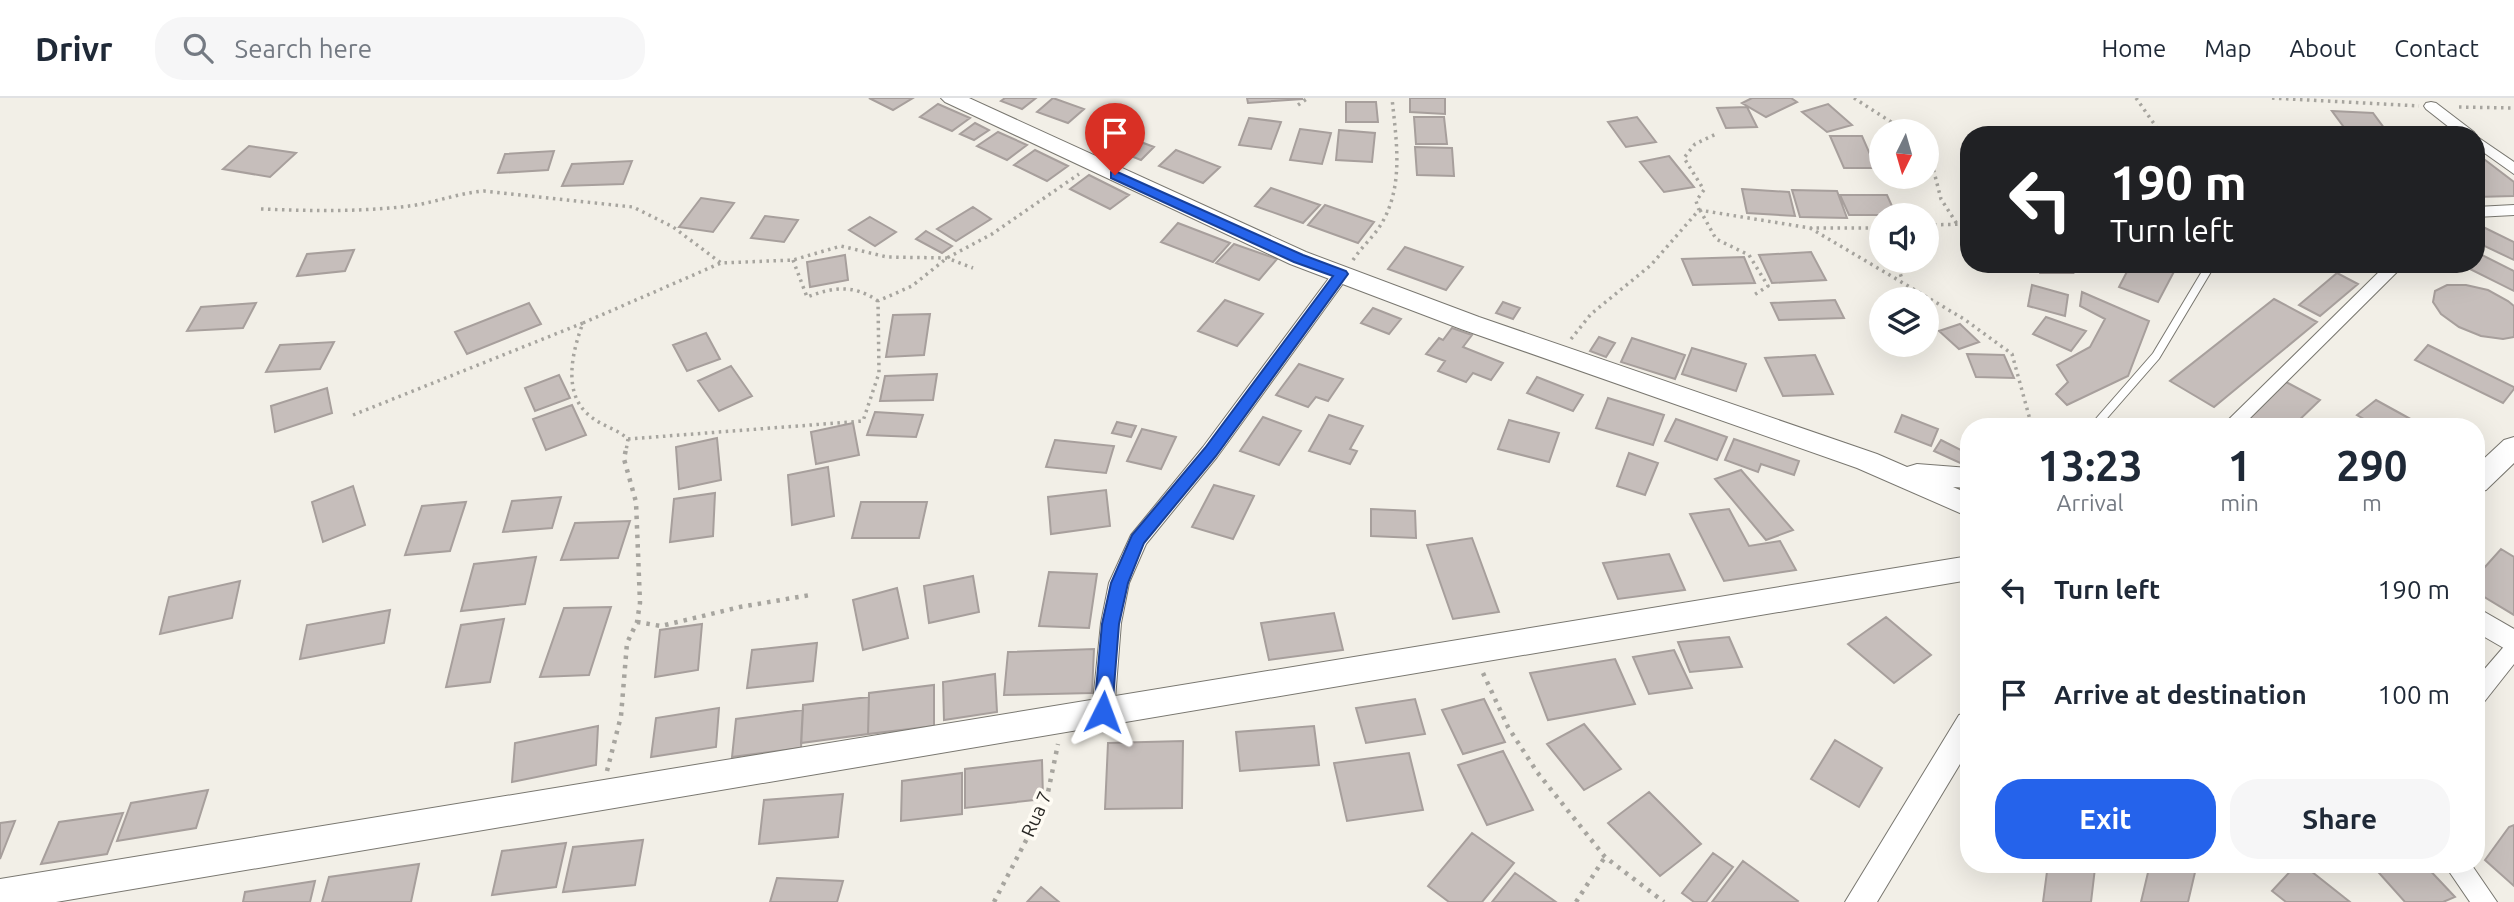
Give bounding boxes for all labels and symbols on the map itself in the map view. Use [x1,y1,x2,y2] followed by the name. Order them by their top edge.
[1085,103,1145,175] pin
[1869,119,1939,189] north arrow
[1066,675,1140,749] position arrow
[1016,788,1056,840] street label: Rua 7

